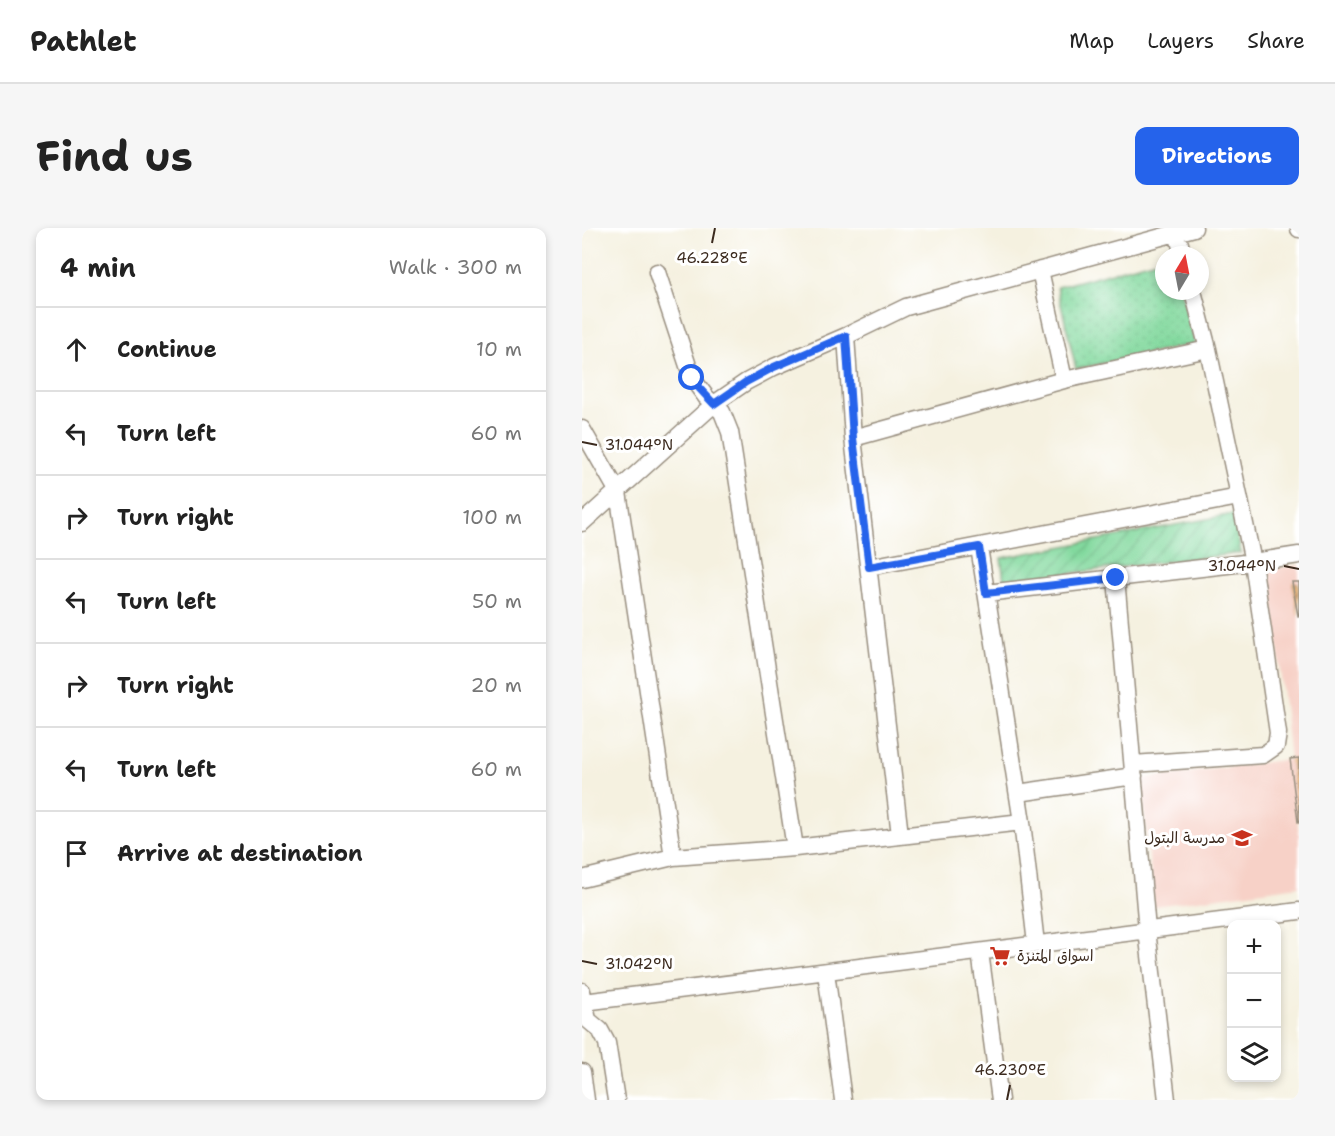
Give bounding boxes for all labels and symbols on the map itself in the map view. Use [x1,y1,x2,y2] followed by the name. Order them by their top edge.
[1155,246,1209,300] north arrow
[676,248,748,268] text: 46.228°E
[678,364,704,390] route start
[605,435,673,455] text: 31.044°N
[1208,556,1276,576] text: 31.044°N
[1102,564,1128,590] route end
[1230,826,1254,850] school or university icon: مدرسة البتول
[1144,828,1225,848] place label: مدرسة البتول
[988,944,1012,968] supermarket icon: اسواق المتنزة
[1017,946,1094,966] place label: اسواق المتنزة
[605,954,673,974] text: 31.042°N
[974,1060,1046,1080] text: 46.230°E

